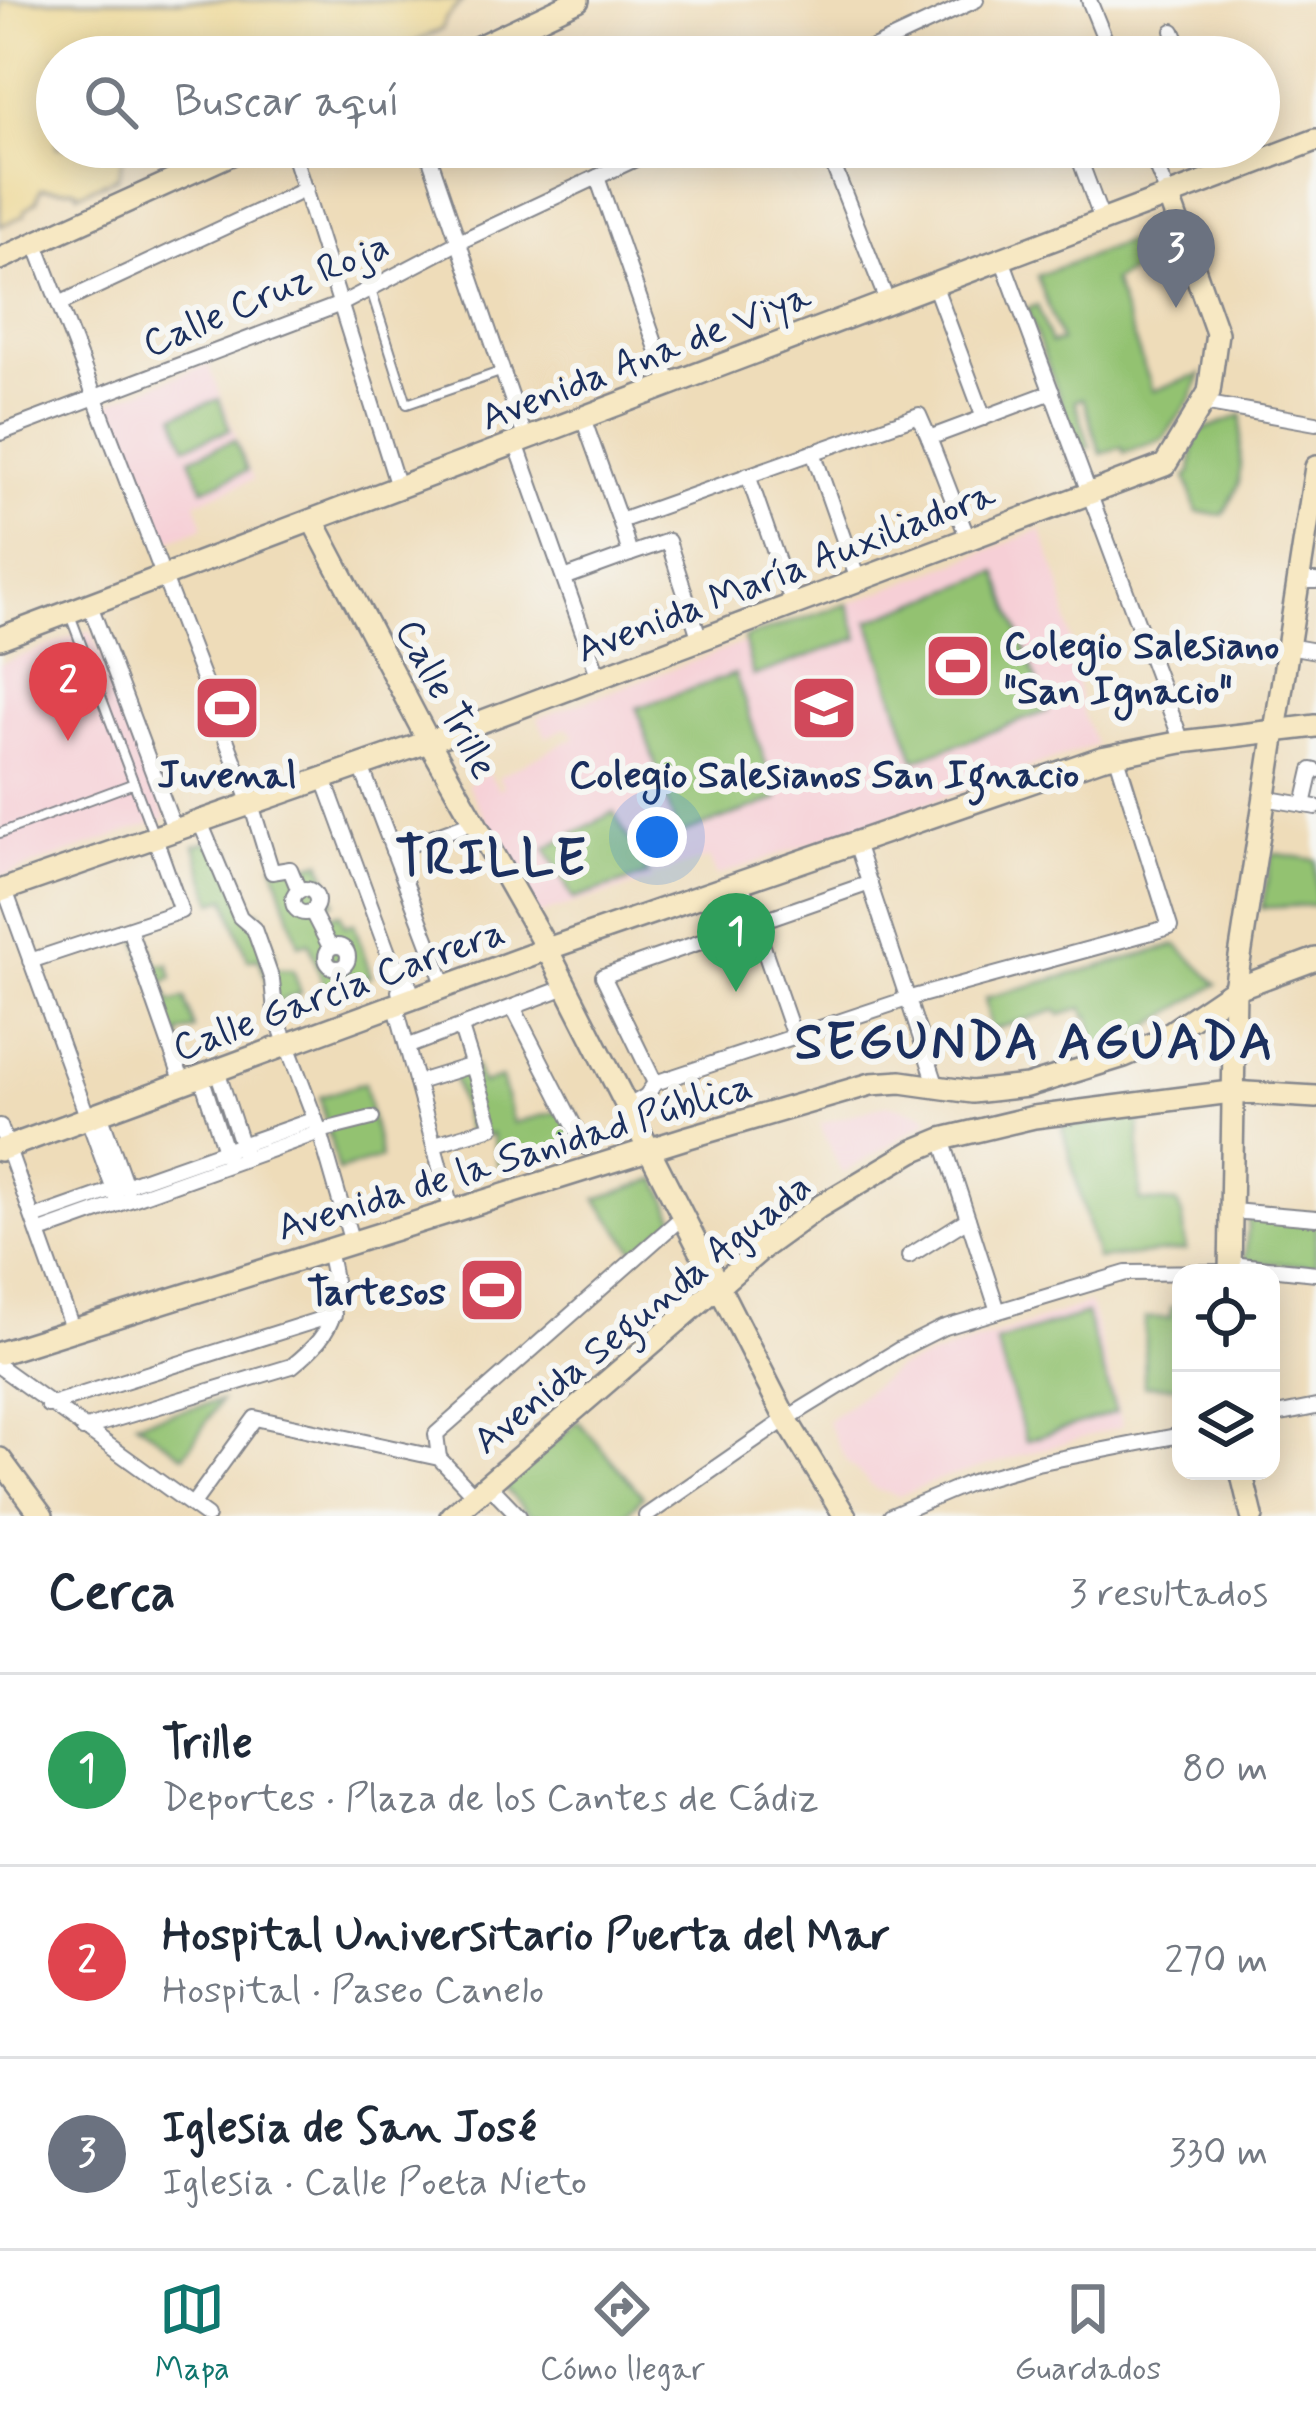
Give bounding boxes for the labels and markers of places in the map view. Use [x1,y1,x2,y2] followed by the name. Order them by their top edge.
[1137,209,1215,308] pin: 3
[1004,622,1279,721] place label: Colegio Salesiano "San Ignacio"
[923,631,993,701] sports icon: Colegio Salesiano "San Ignacio"
[29,642,107,741] pin: 2
[192,673,262,743] sports icon: Juvenal
[789,673,859,743] school or university icon: Colegio Salesianos San Ignacio
[157,751,297,802] place label: Juvenal
[569,751,1079,806] place label: Colegio Salesianos San Ignacio
[697,893,775,992] pin: 1
[457,1255,527,1325] sports icon: Tartesos
[307,1268,446,1319] place label: Tartesos

